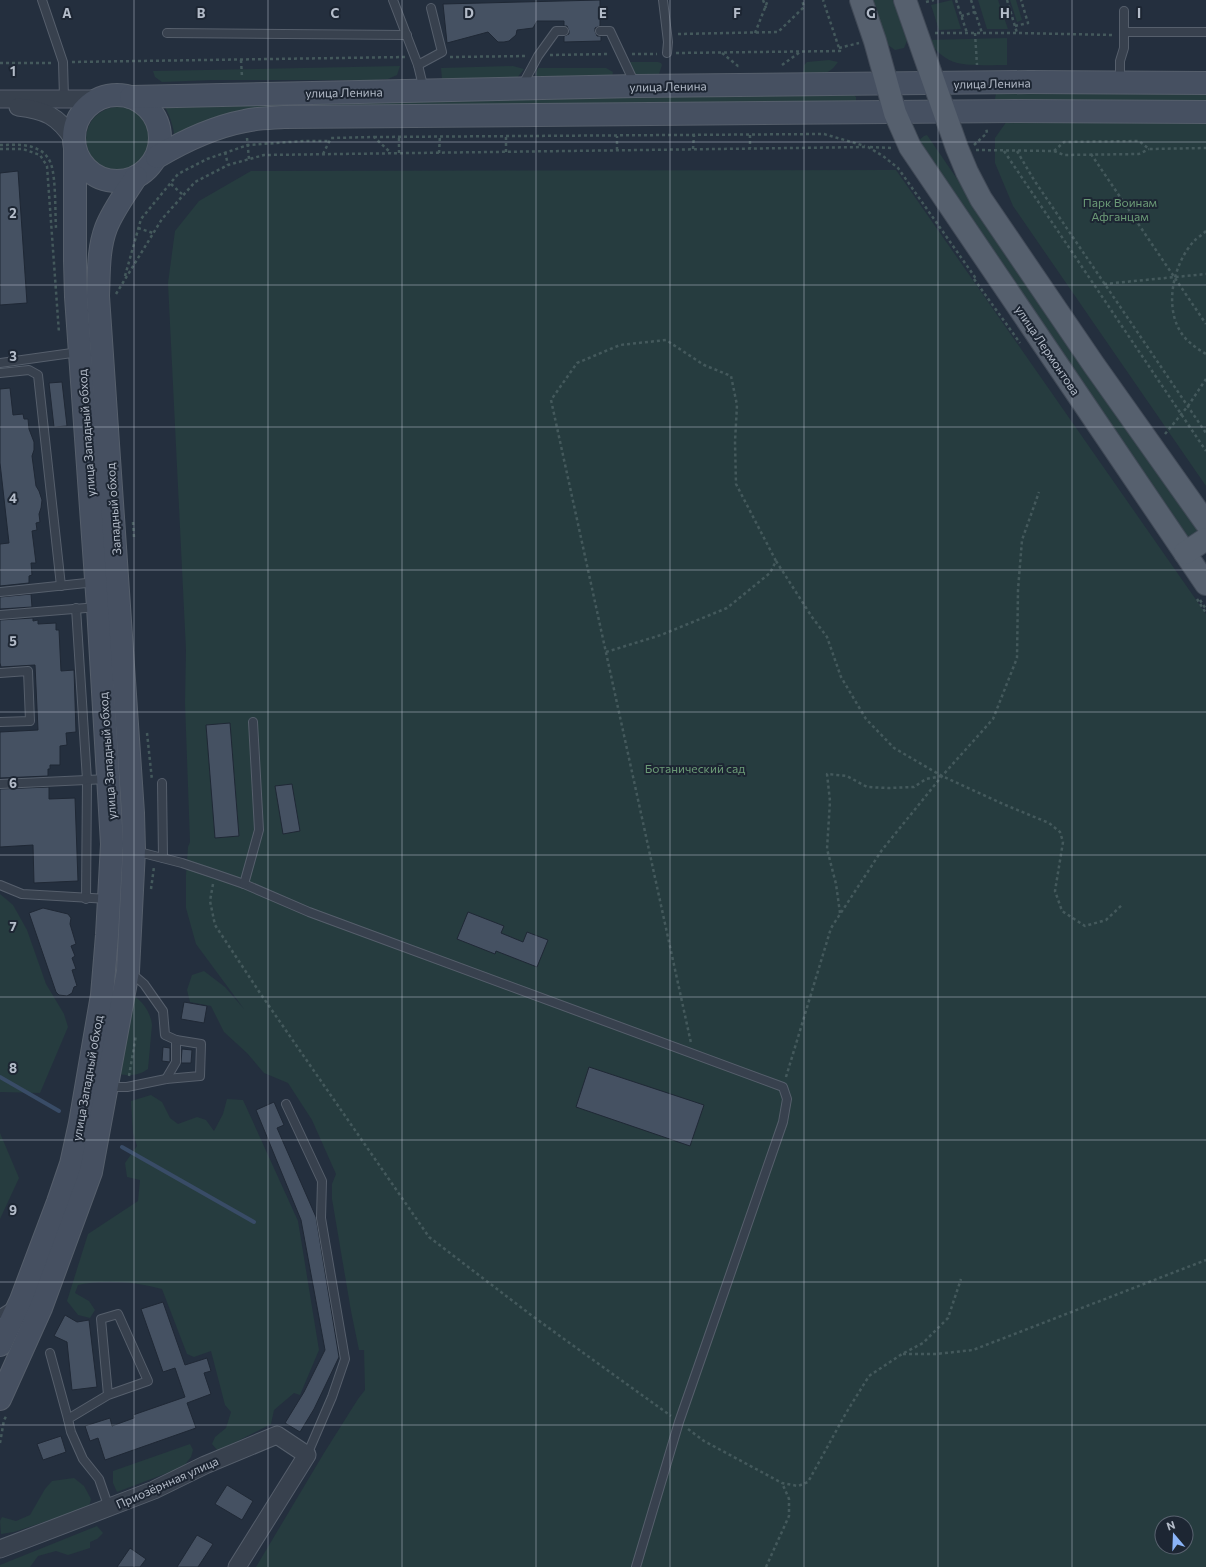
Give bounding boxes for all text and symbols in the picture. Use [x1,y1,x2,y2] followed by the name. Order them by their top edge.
[62,5,72,21] text: A
[197,5,206,21] text: B
[331,5,340,21] text: C
[464,5,474,21] text: D
[599,5,607,21] text: E
[733,5,741,21] text: F
[866,5,876,21] text: G
[1000,5,1010,21] text: H
[1137,5,1141,21] text: I
[10,63,16,79] text: 1
[953,75,1031,91] street label: улица Ленина
[629,78,707,94] street label: улица Ленина
[305,84,383,100] street label: улица Ленина
[1083,195,1157,223] park label: Парк Воинам Афганцам
[9,205,17,221] text: 2
[1013,302,1083,398] street label: улица Лермонтова
[9,348,17,364] text: 3
[75,369,97,497] street label: улица Западный обход
[103,462,123,556] street label: Западный обход
[9,490,17,506] text: 4
[9,633,17,649] text: 5
[96,692,118,820] street label: улица Западный обход
[645,761,745,775] park label: Ботанический сад
[9,775,17,791] text: 6
[9,918,17,934] text: 7
[69,1014,105,1142] street label: улица Западный обход
[9,1060,17,1076] text: 8
[9,1202,17,1218] text: 9
[114,1453,220,1511] street label: Приозёрнная улица
[1154,1515,1194,1555] north arrow
[1165,1518,1177,1533] text: N

